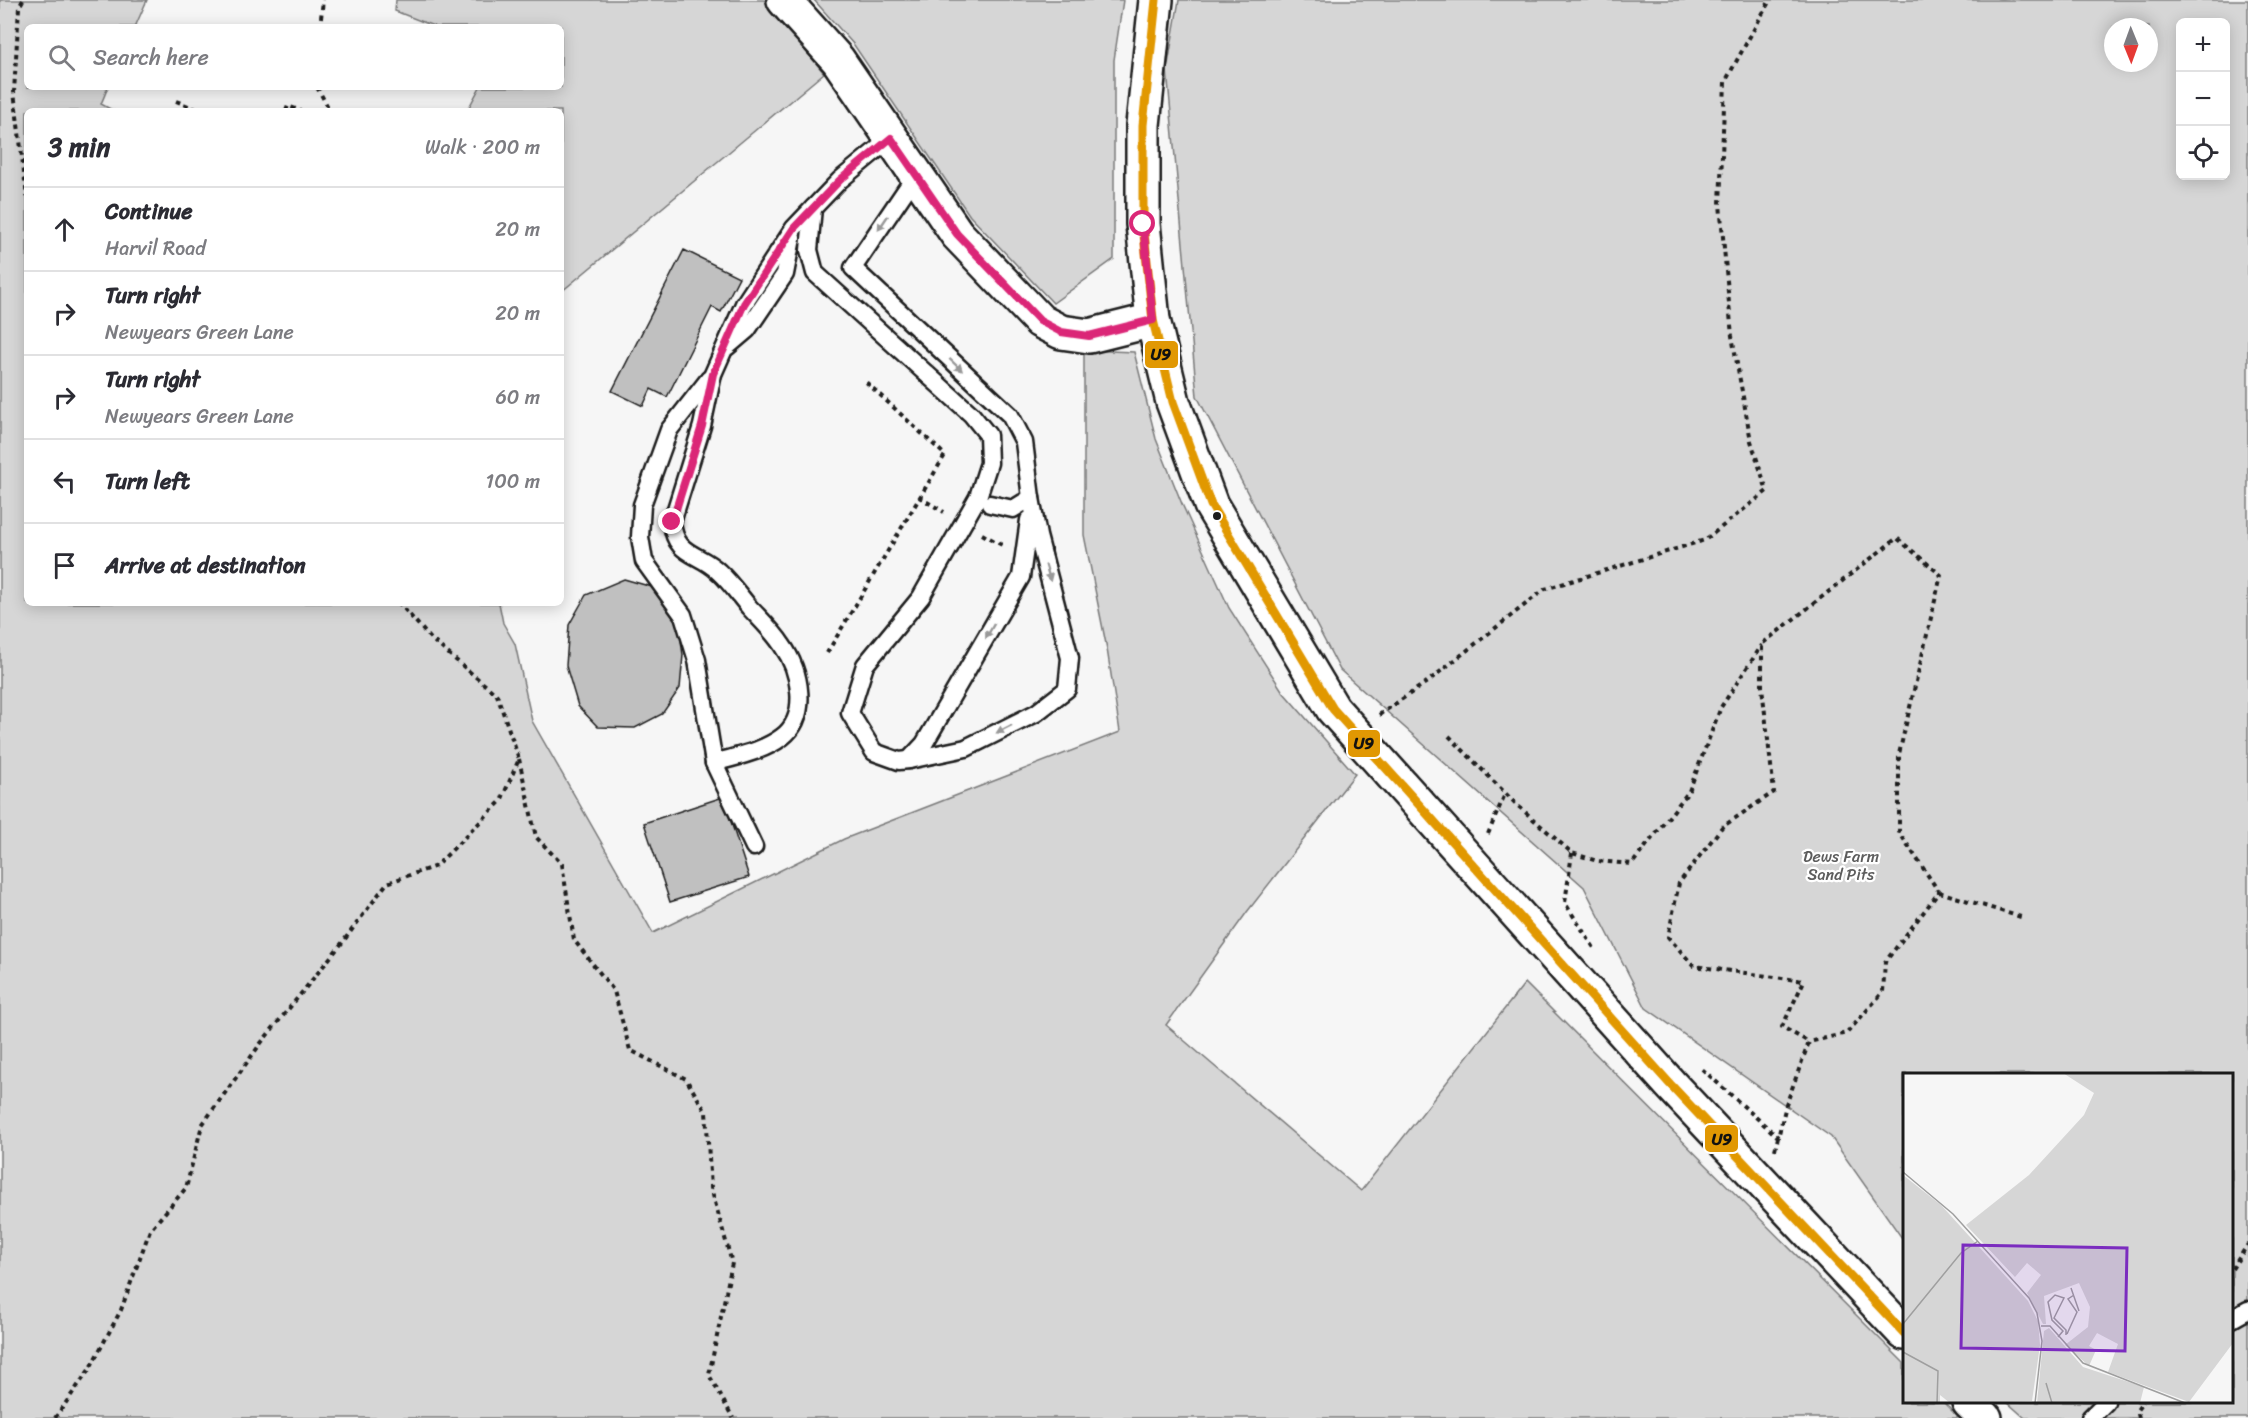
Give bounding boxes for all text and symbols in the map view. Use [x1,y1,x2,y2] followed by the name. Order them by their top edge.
[2104,18,2158,72] north arrow
[2176,18,2230,180] map controls
[2176,18,2230,72] button: +
[24,24,564,90] search box
[93,38,209,77] text: Search here
[45,41,78,74] icon: search
[2176,72,2230,126] button: −
[48,124,110,170] text: 3 min
[2176,126,2230,180] button: locate
[425,130,540,165] text: Walk · 200 m
[105,192,193,231] text: Continue
[1129,210,1155,236] route start
[495,212,540,247] text: 20 m
[48,213,81,246] icon: ahead
[877,215,889,231] one-way arrow
[105,231,206,266] text: Harvil Road
[105,276,200,315] text: Turn right
[495,296,540,331] text: 20 m
[48,297,81,330] icon: right
[105,315,294,350] text: Newyears Green Lane
[1144,340,1179,369] line badge: U9
[1151,340,1171,369] text: U9
[949,357,963,371] one-way arrow
[105,360,200,399] text: Turn right
[495,380,540,415] text: 60 m
[48,381,81,414] icon: right
[105,399,294,434] text: Newyears Green Lane
[105,462,190,501] text: Turn left
[486,464,540,499] text: 100 m
[48,465,81,498] icon: left
[658,508,684,534] route end
[1211,510,1223,522] unlabelled marker
[105,546,306,585] text: Arrive at destination
[48,549,81,582] icon: arrive
[1043,563,1053,582] one-way arrow
[985,623,995,640] one-way arrow
[995,724,1012,734] one-way arrow
[1347,729,1381,758] line badge: U9
[1354,729,1374,758] text: U9
[1803,842,1879,889] park label: Dews Farm Sand Pits
[1903,1073,2233,1403] inset map
[1704,1124,1739,1153] line badge: U9
[1712,1125,1732,1154] text: U9

